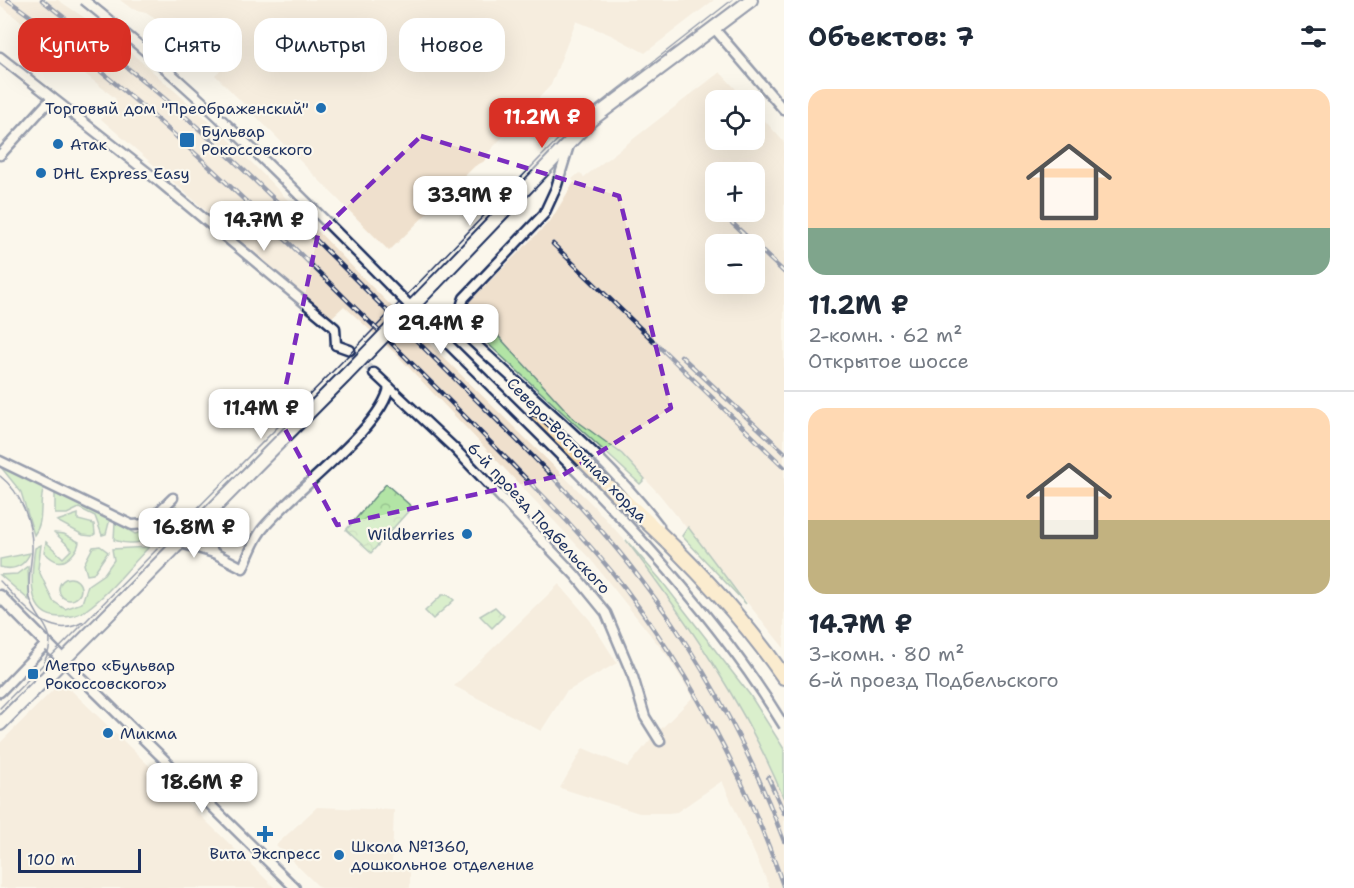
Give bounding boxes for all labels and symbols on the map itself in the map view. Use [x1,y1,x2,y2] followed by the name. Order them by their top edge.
[45,98,309,119] place label: Торговый дом "Преображенский"
[487,98,597,149] pin: 11.2M ₽
[314,101,328,115] marker: Торговый дом "Преображенский"
[201,121,313,160] place label: Бульвар Рокоссовского
[178,131,196,149] marker: Бульвар Рокоссовского
[70,134,108,155] place label: Атак
[51,137,65,151] marker: Атак
[53,163,190,184] place label: DHL Express Easy
[34,166,48,180] marker: DHL Express Easy
[415,176,525,227] pin: 33.9M ₽
[209,201,319,252] pin: 14.7M ₽
[386,304,496,355] pin: 29.4M ₽
[502,373,652,527] street label: Северо-Восточная хорда
[206,389,316,440] pin: 11.4M ₽
[463,438,615,598] street label: 6-й проезд Подбельского
[139,508,249,559] pin: 16.8M ₽
[367,524,455,545] place label: Wildberries
[460,527,474,541] marker: Wildberries
[45,655,175,694] place label: Метро «Бульвар Рокоссовского»
[26,667,40,681] marker: Метро «Бульвар Рокоссовского»
[120,723,177,744] place label: Микма
[101,726,115,740] marker: Микма
[147,763,257,814] pin: 18.6M ₽
[258,827,272,841] marker: Вита Экспресс
[351,836,534,875] place label: Школа №1360, дошкольное отделение
[209,843,321,864] place label: Вита Экспресс
[18,846,141,874] scale bar
[332,848,346,862] marker: Школа №1360, дошкольное отделение

